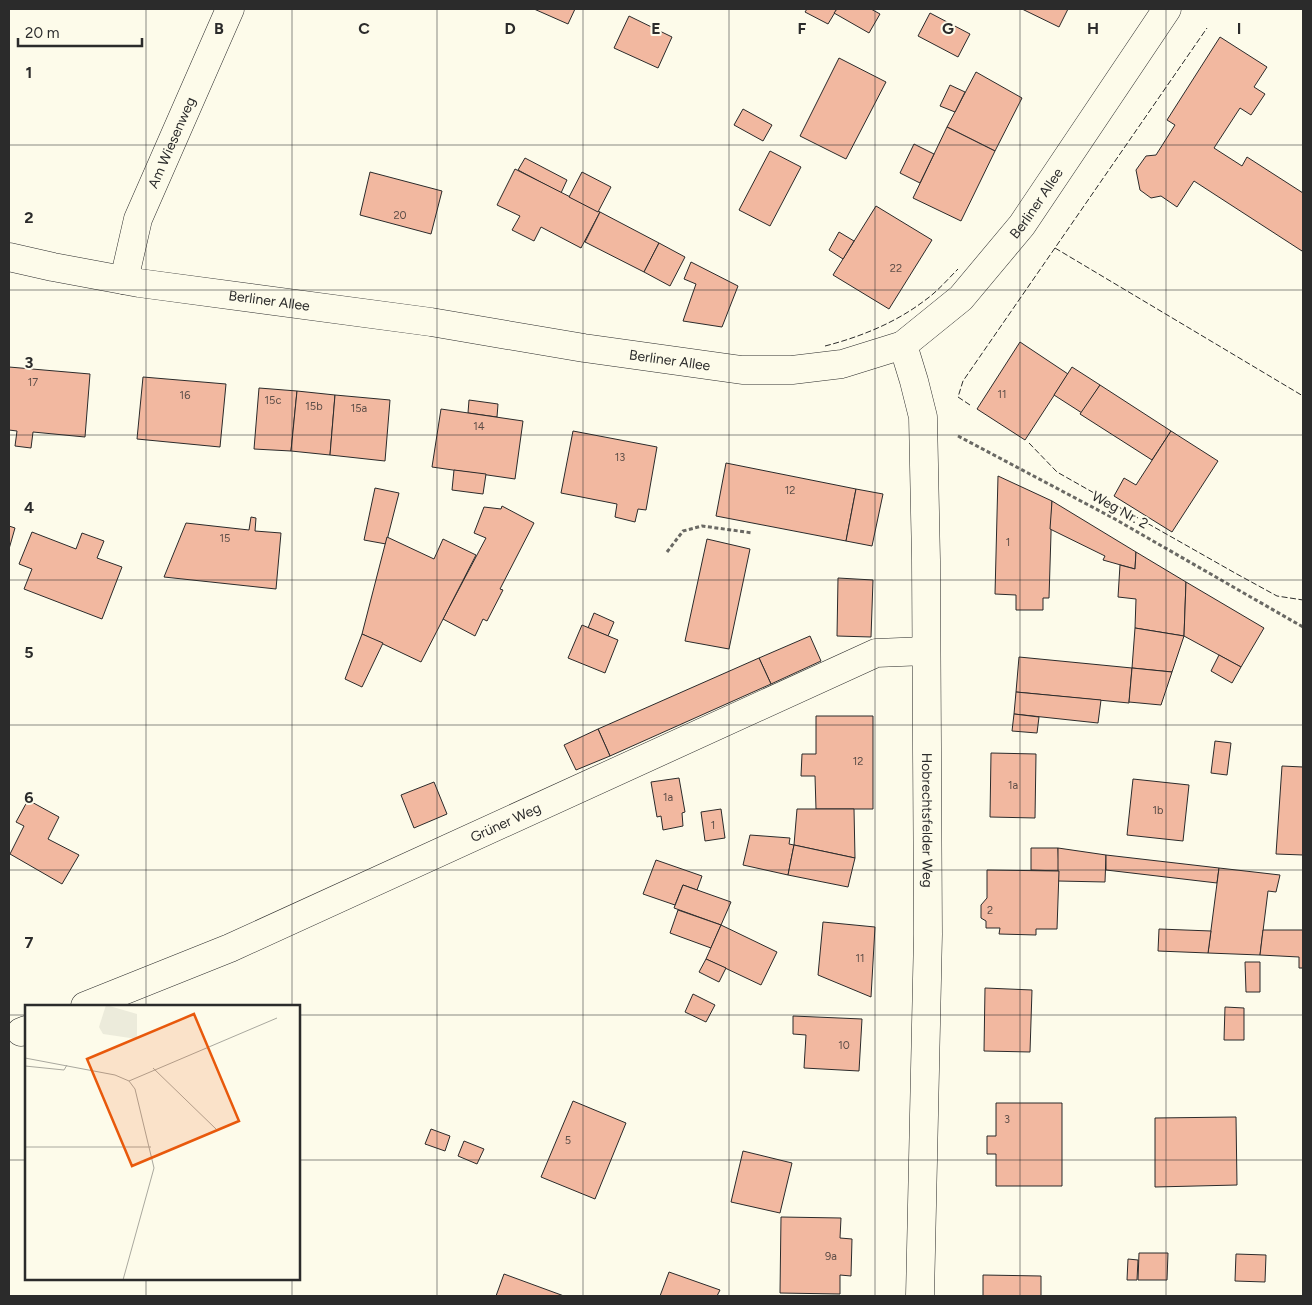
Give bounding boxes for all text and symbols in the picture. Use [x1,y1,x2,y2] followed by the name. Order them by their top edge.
[18,15,141,47] scale bar
[214,19,224,38] text: B
[358,19,370,38] text: C
[504,19,516,38] text: D
[651,19,661,38] text: E
[798,19,807,38] text: F
[942,19,954,38] text: G
[1087,19,1099,38] text: H
[1237,19,1241,38] text: I
[25,24,59,42] text: 20 m
[26,63,32,82] text: 1
[144,94,199,191] street label: Am Wiesenweg
[1006,164,1067,242] street label: Berliner Allee
[24,208,34,227] text: 2
[393,209,407,222] house number: 20
[890,262,902,275] house number: 22
[228,287,311,314] street label: Berliner Allee
[628,346,712,374] street label: Berliner Allee
[25,353,34,372] text: 3
[28,376,38,389] house number: 17
[997,388,1007,401] house number: 11
[180,389,190,402] house number: 16
[265,394,281,407] house number: 15c
[305,400,323,413] house number: 15b
[351,402,367,415] house number: 15a
[473,420,485,433] house number: 14
[615,451,625,464] house number: 13
[785,484,795,497] house number: 12
[1089,488,1151,532] street label: Weg Nr. 2
[24,498,34,517] text: 4
[220,532,230,545] house number: 15
[1006,536,1010,549] house number: 1
[24,643,34,662] text: 5
[919,753,936,888] street label: Hobrechtsfelder Weg
[853,755,863,768] house number: 12
[1008,779,1018,792] house number: 1a
[24,788,34,807] text: 6
[663,791,673,804] house number: 1a
[468,799,543,846] street label: Grüner Weg
[1153,804,1164,817] house number: 1b
[711,819,715,832] house number: 1
[987,904,993,917] house number: 2
[25,933,34,952] text: 7
[855,952,865,965] house number: 11
[25,1005,300,1280] inset map
[838,1039,850,1052] house number: 10
[1004,1113,1010,1126] house number: 3
[565,1134,571,1147] house number: 5
[825,1250,837,1263] house number: 9a

